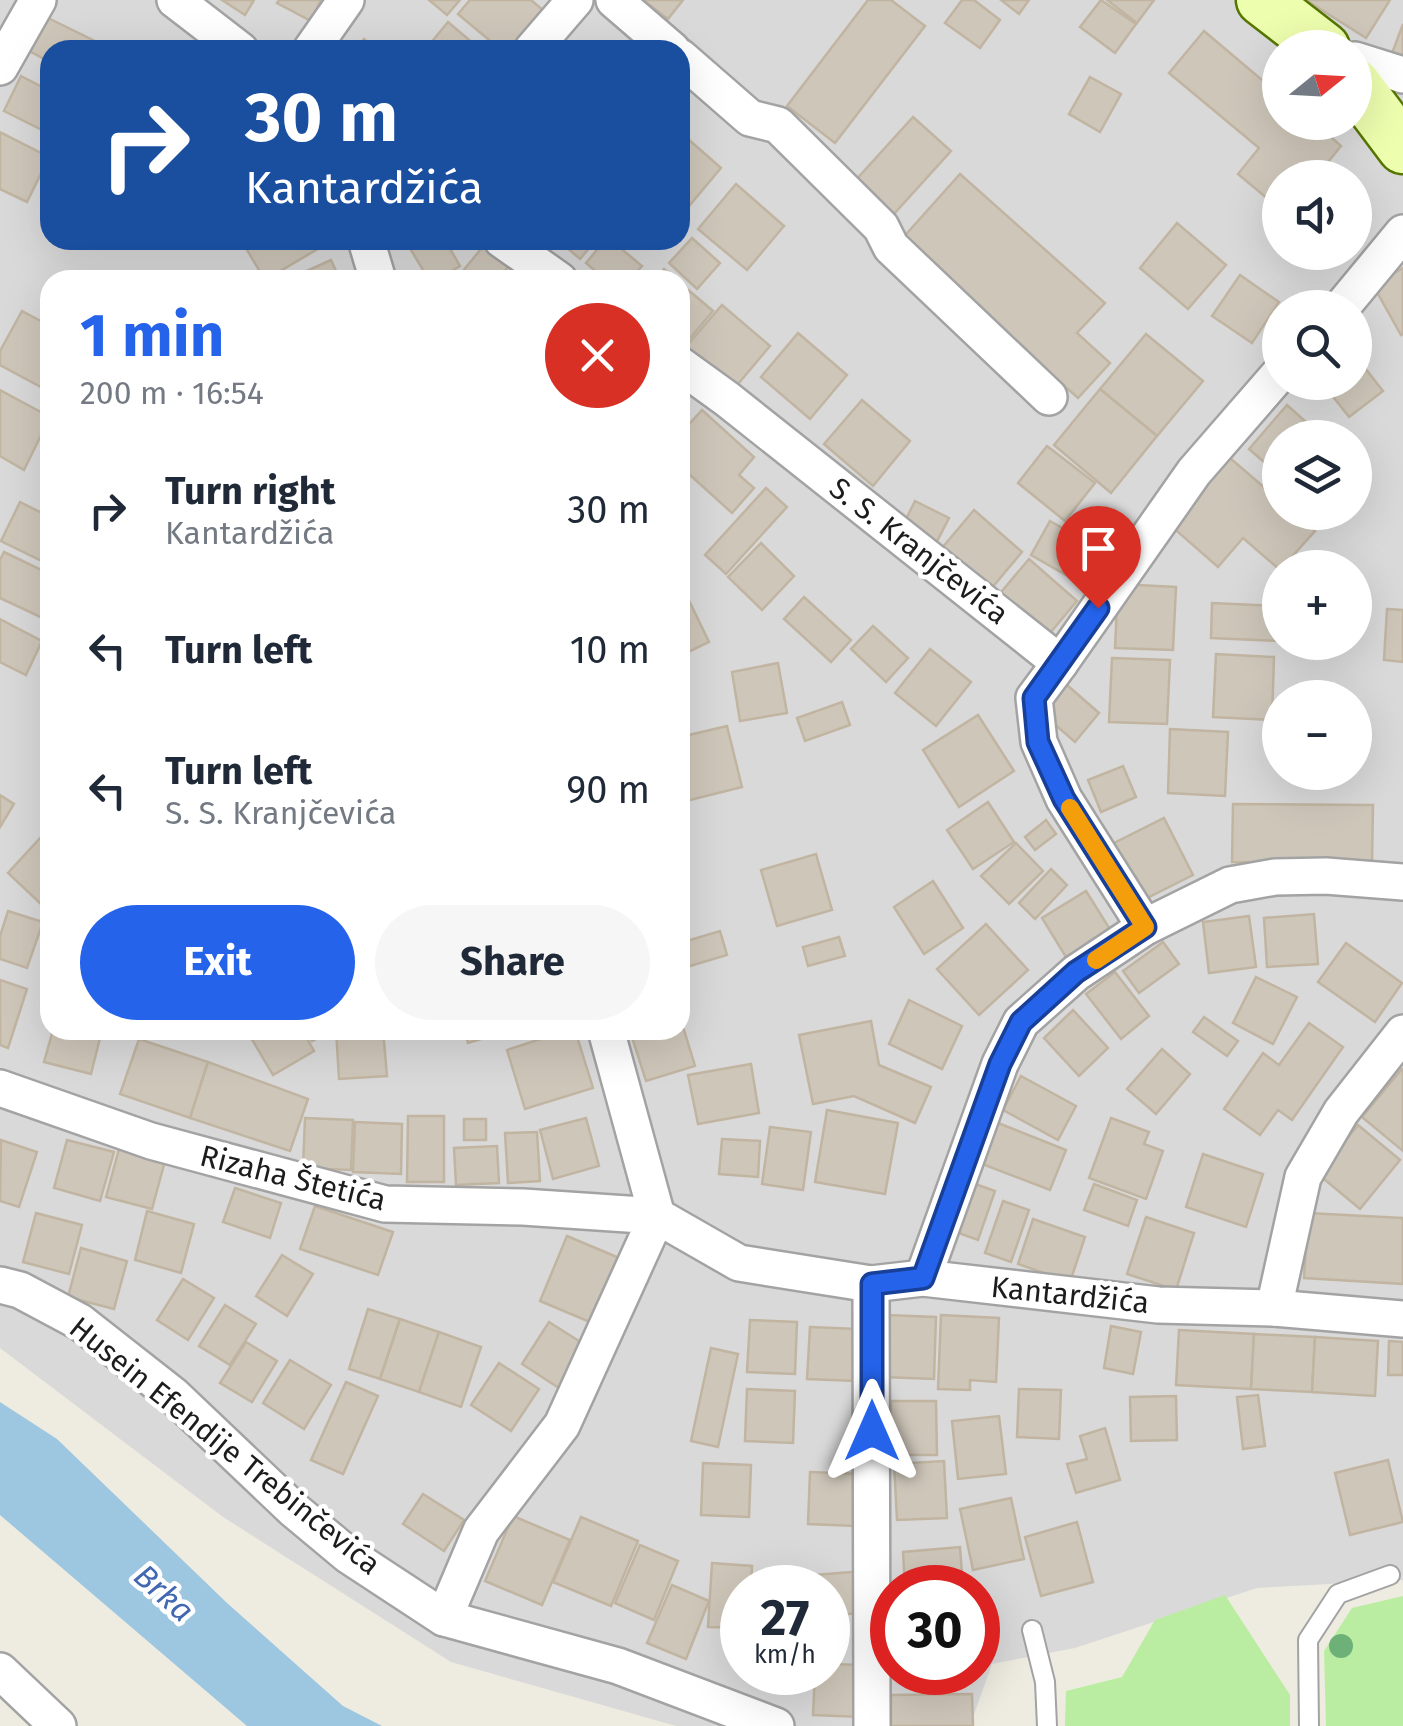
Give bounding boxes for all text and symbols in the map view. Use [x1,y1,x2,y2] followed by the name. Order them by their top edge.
[1262,30,1372,140] north arrow
[1262,30,1372,790] map controls
[245,76,398,160] text: 30 m
[80,80,210,210] icon: right
[1262,160,1372,270] button: sound
[245,161,483,215] text: Kantardžića
[1262,290,1372,400] button: search
[80,300,224,372] text: 1 min
[545,303,650,408] button: close
[80,374,264,412] text: 200 m · 16:54
[1262,420,1372,530] button: layers
[165,468,335,514] text: Turn right
[822,470,1016,632] street label: S. S. Kranjčevića
[80,483,135,538] icon: right
[567,487,650,533] text: 30 m
[1056,506,1141,609] pin
[165,514,334,552] text: Kantardžića
[1071,521,1126,576] icon: arrive
[1262,550,1372,660] button: +
[80,623,135,678] icon: left
[165,627,312,673] text: Turn left
[570,627,650,673] text: 10 m
[1262,680,1372,790] button: −
[165,748,312,794] text: Turn left
[80,763,135,818] icon: left
[566,767,650,813] text: 90 m
[165,794,397,832] text: S. S. Kranjčevića
[80,905,355,1020] button: Exit
[375,905,650,1020] button: Share
[196,1138,390,1218] street label: Rizaha Štetića
[989,1269,1151,1321] street label: Kantardžića
[62,1309,388,1583] street label: Husein Efendije Trebinčevića
[820,1379,924,1483] position arrow
[126,1556,202,1630] water label: Brka
[870,1565,1000,1695] speed limit sign: 30
[761,1588,809,1648] text: 27
[754,1640,816,1670] text: km/h

